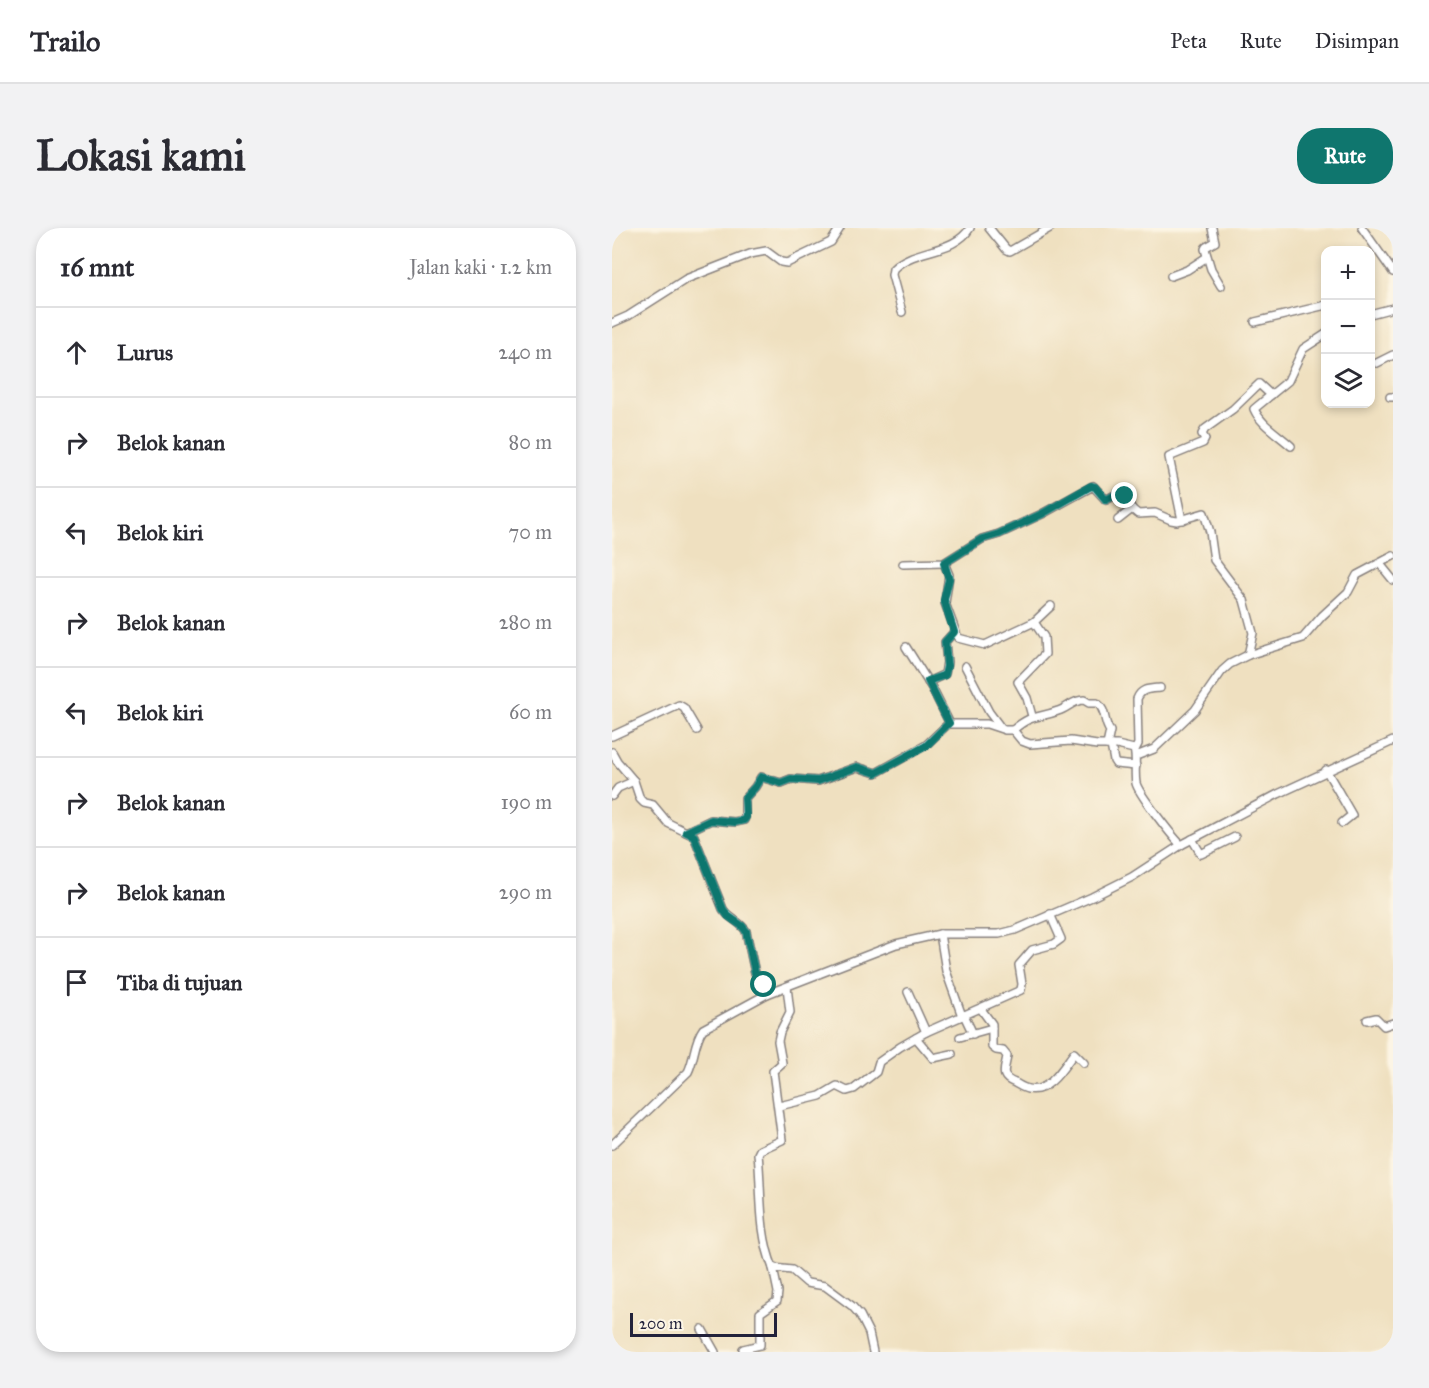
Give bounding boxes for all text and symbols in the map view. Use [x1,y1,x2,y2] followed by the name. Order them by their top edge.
[30,24,100,59] text: Trailo
[1170,28,1207,54] text: Peta
[1240,28,1282,54] text: Rute
[1315,28,1399,54] text: Disimpan
[1297,128,1393,184] button: Rute
[36,130,246,182] text: Lokasi kami
[1321,246,1375,408] map controls
[1321,246,1375,300] button: +
[60,251,134,283] text: 16 mnt
[409,255,552,279] text: Jalan kaki · 1.2 km
[1321,300,1375,354] button: −
[60,336,93,369] icon: ahead
[117,339,173,366] text: Lurus
[498,340,552,364] text: 240 m
[1321,354,1375,408] button: layers
[60,426,93,459] icon: right
[117,429,225,456] text: Belok kanan
[509,430,552,454] text: 80 m
[1111,482,1137,508] route end
[60,516,93,549] icon: left
[117,519,203,546] text: Belok kiri
[509,520,552,544] text: 70 m
[60,606,93,639] icon: right
[117,609,225,636] text: Belok kanan
[499,610,552,634] text: 280 m
[60,696,93,729] icon: left
[117,699,203,726] text: Belok kiri
[509,700,552,724] text: 60 m
[60,786,93,819] icon: right
[117,789,225,816] text: Belok kanan
[501,790,552,814] text: 190 m
[60,876,93,909] icon: right
[117,879,225,906] text: Belok kanan
[499,880,552,904] text: 290 m
[60,966,93,999] icon: arrive
[117,969,242,996] text: Tiba di tujuan
[750,971,776,997] route start
[630,1310,777,1338] scale bar
[639,1314,682,1333] text: 200 m

